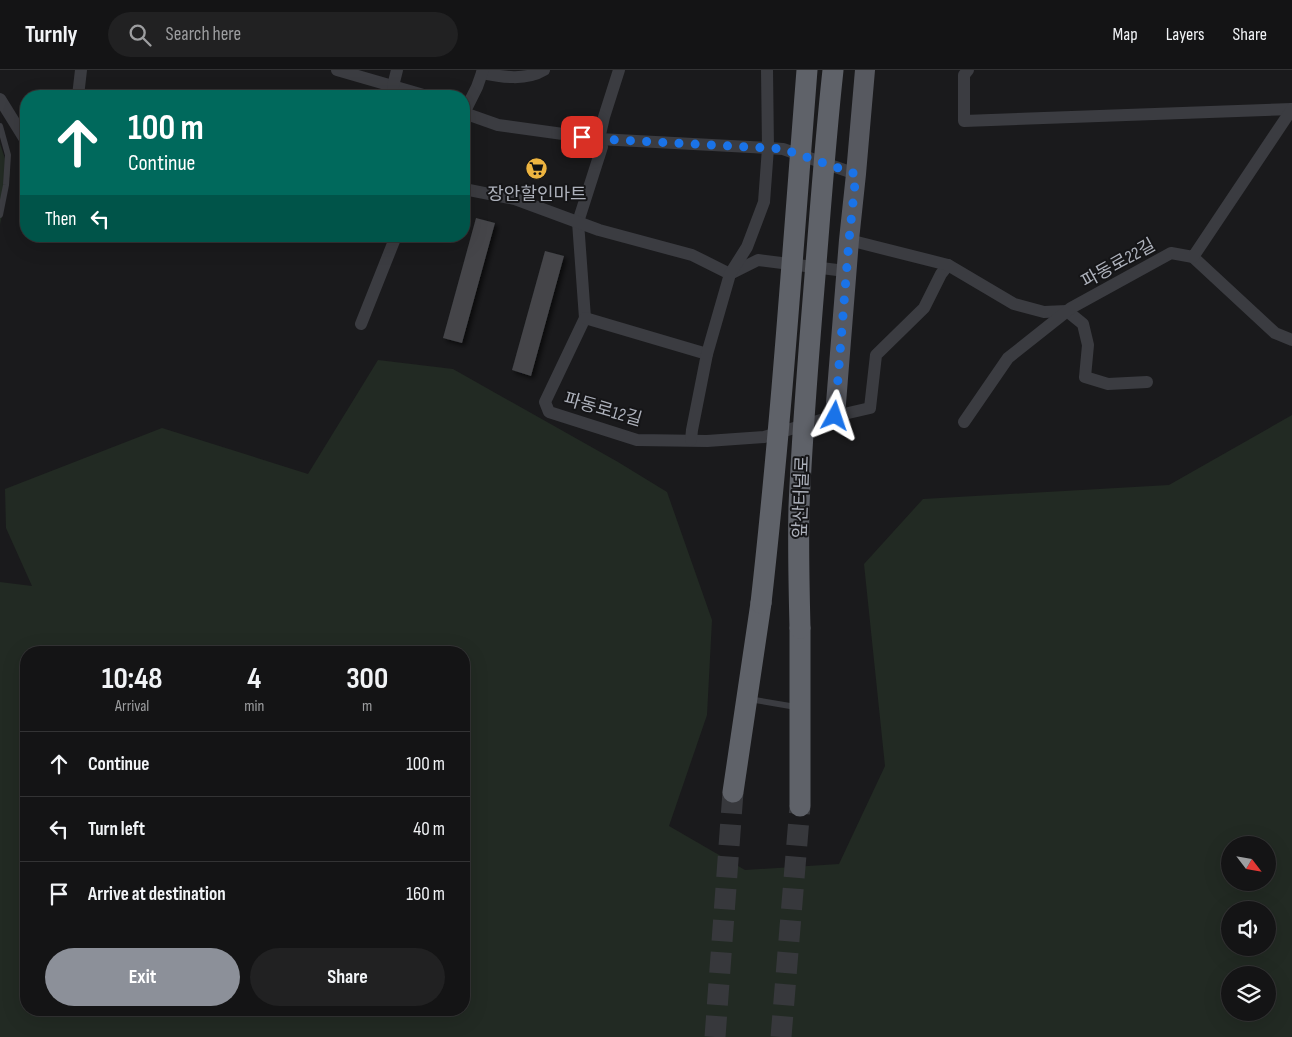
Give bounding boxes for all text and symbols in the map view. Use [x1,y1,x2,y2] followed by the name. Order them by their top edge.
[108,12,458,57] search box
[25,20,78,49] text: Turnly
[126,21,154,49] icon: search
[166,23,241,46] text: Search here
[1113,24,1138,45] text: Map
[1166,24,1205,45] text: Layers
[1233,24,1267,45] text: Share
[128,107,204,150] text: 100 m
[45,110,110,175] icon: ahead
[561,116,603,158] pin
[568,123,596,151] icon: arrive
[128,150,195,177] text: Continue
[525,157,549,181] supermarket icon: 장안할인마트
[487,184,587,205] place label: 장안할인마트
[86,205,114,233] icon: left
[45,208,76,231] text: Then
[1078,235,1159,292] street label: 파동로22길
[561,388,644,431] street label: 파동로12길
[808,389,860,441] position arrow
[790,455,813,539] street label: 앞산터널로
[102,661,162,697] text: 10:48
[247,661,261,697] text: 4
[346,661,388,697] text: 300
[115,697,149,716] text: Arrival
[244,697,264,716] text: min
[362,697,372,716] text: m
[45,750,73,778] icon: ahead
[88,753,149,776] text: Continue
[406,753,445,776] text: 100 m
[45,815,73,843] icon: left
[88,818,145,841] text: Turn left
[413,818,445,841] text: 40 m
[1221,836,1276,891] north arrow
[1221,836,1276,1021] map controls
[45,880,73,908] icon: arrive
[88,883,226,906] text: Arrive at destination
[406,883,445,906] text: 160 m
[1221,901,1276,956] button: sound
[45,948,240,1006] button: Exit
[250,948,445,1006] button: Share
[1221,966,1276,1021] button: layers

